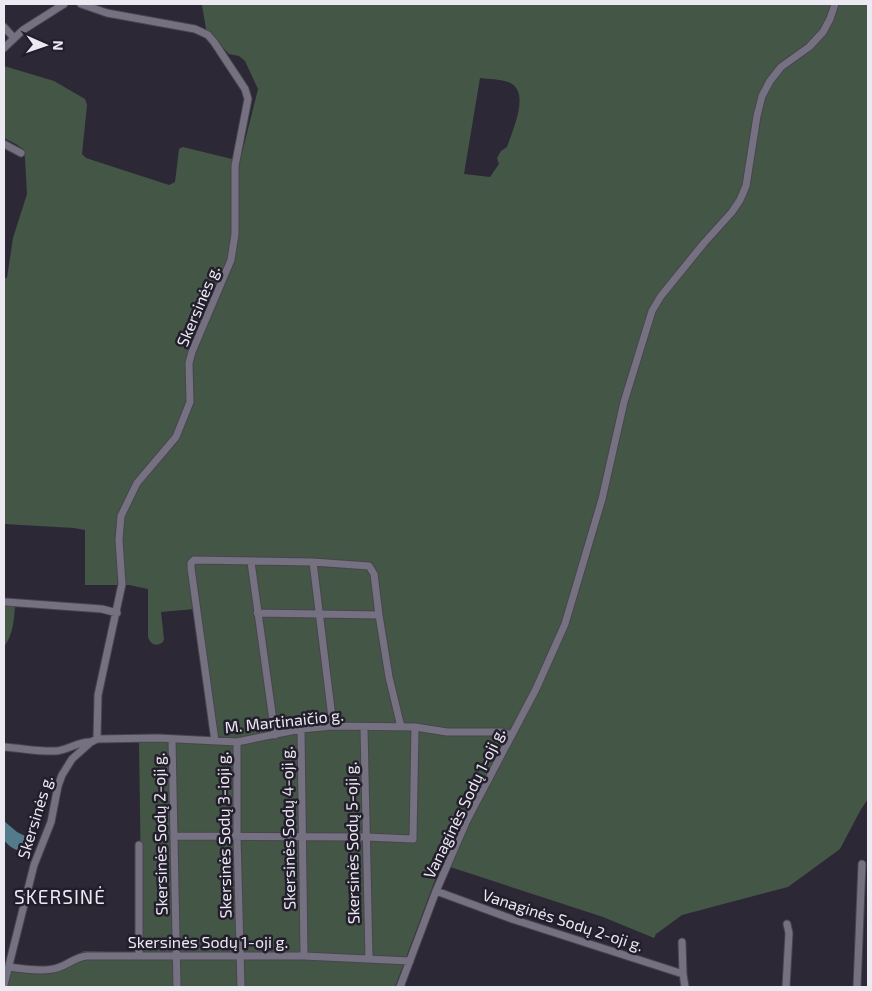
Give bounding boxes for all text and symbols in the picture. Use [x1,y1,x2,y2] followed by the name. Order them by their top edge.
[20,20,70,70] north arrow
[50,40,67,51] text: N
[172,262,223,349] street label: Skersinės g.
[223,705,344,736] street label: M. Martinaičio g.
[419,724,509,882] street label: Vanaginės Sodų 1-oji g.
[277,746,299,910] street label: Skersinės Sodų 4-oji g.
[213,751,235,919] street label: Skersinės Sodų 3-ioji g.
[149,752,171,916] street label: Skersinės Sodų 2-oji g.
[341,762,363,924] street label: Skersinės Sodų 5-oji g.
[13,773,56,861] street label: Skersinės g.
[14,885,106,908] district label: SKERSINĖ
[480,885,646,955] street label: Vanaginės Sodų 2-oji g.
[128,932,288,952] street label: Skersinės Sodų 1-oji g.

